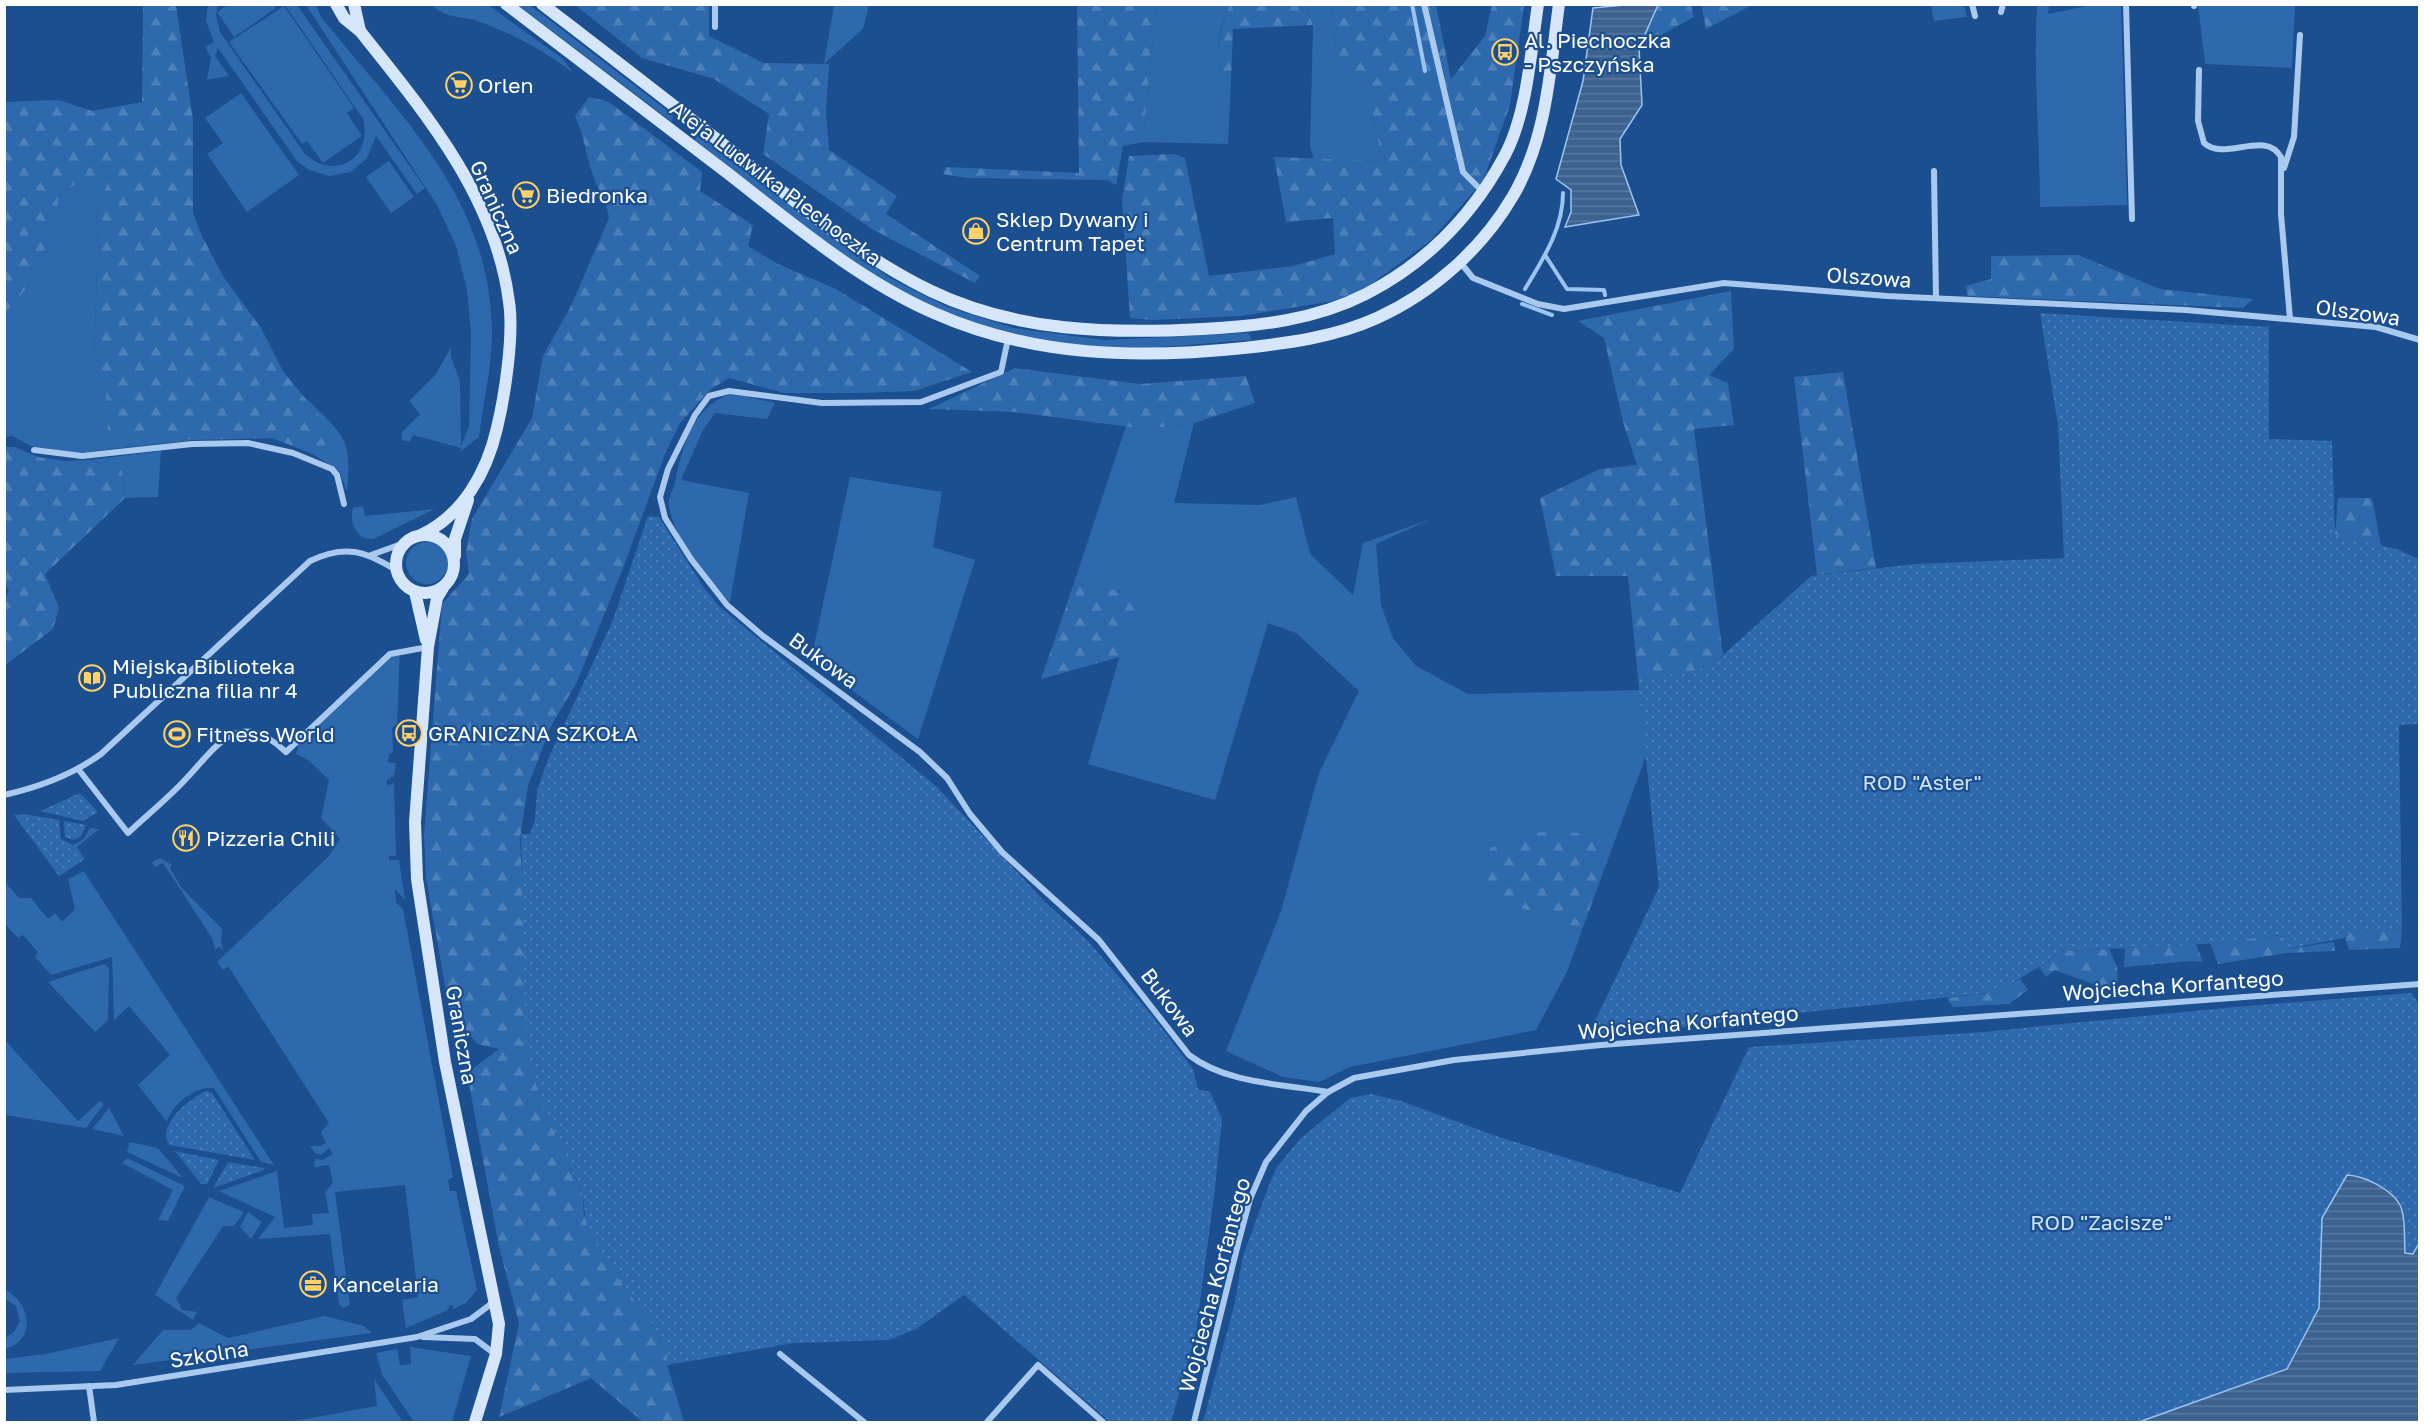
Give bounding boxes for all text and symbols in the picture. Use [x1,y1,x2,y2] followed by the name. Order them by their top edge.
[1524,27,1671,77] place label: Al. Piechoczka - Pszczyńska
[1490,37,1520,67] bus stop icon: Al. Piechoczka - Pszczyńska
[444,70,474,100] supermarket icon: Orlen
[478,72,533,98] place label: Orlen
[665,95,887,271] street label: Aleja Ludwika Piechoczka
[465,156,529,258] street label: Graniczna
[511,180,541,210] supermarket icon: Biedronka
[546,182,648,208] place label: Biedronka
[996,206,1149,256] place label: Sklep Dywany i Centrum Tapet
[961,216,991,246] shop icon: Sklep Dywany i Centrum Tapet
[1826,261,1912,293] street label: Olszowa
[2314,293,2402,331] street label: Olszowa
[784,626,864,694] street label: Bukowa
[112,653,298,703] place label: Miejska Biblioteka Publiczna filia nr 4
[77,663,107,693] library icon: Miejska Biblioteka Publiczna filia nr 4
[394,718,424,748] bus stop icon: GRANICZNA SZKOŁA
[162,719,192,749] sports icon: Fitness World
[428,720,638,746] place label: GRANICZNA SZKOŁA
[196,721,335,747] place label: Fitness World
[1862,769,1982,795] park label: ROD "Aster"
[171,823,201,853] restaurant icon: Pizzeria Chili
[206,825,335,851] place label: Pizzeria Chili
[1136,963,1204,1041] street label: Bukowa
[2062,964,2284,1006] street label: Wojciecha Korfantego
[441,983,483,1087] street label: Graniczna
[1577,999,1799,1045] street label: Wojciecha Korfantego
[1173,1175,1255,1395] street label: Wojciecha Korfantego
[2030,1209,2172,1235] park label: ROD "Zacisze"
[298,1269,328,1299] office icon: Kancelaria
[332,1271,439,1297] place label: Kancelaria
[168,1335,250,1373] street label: Szkolna

